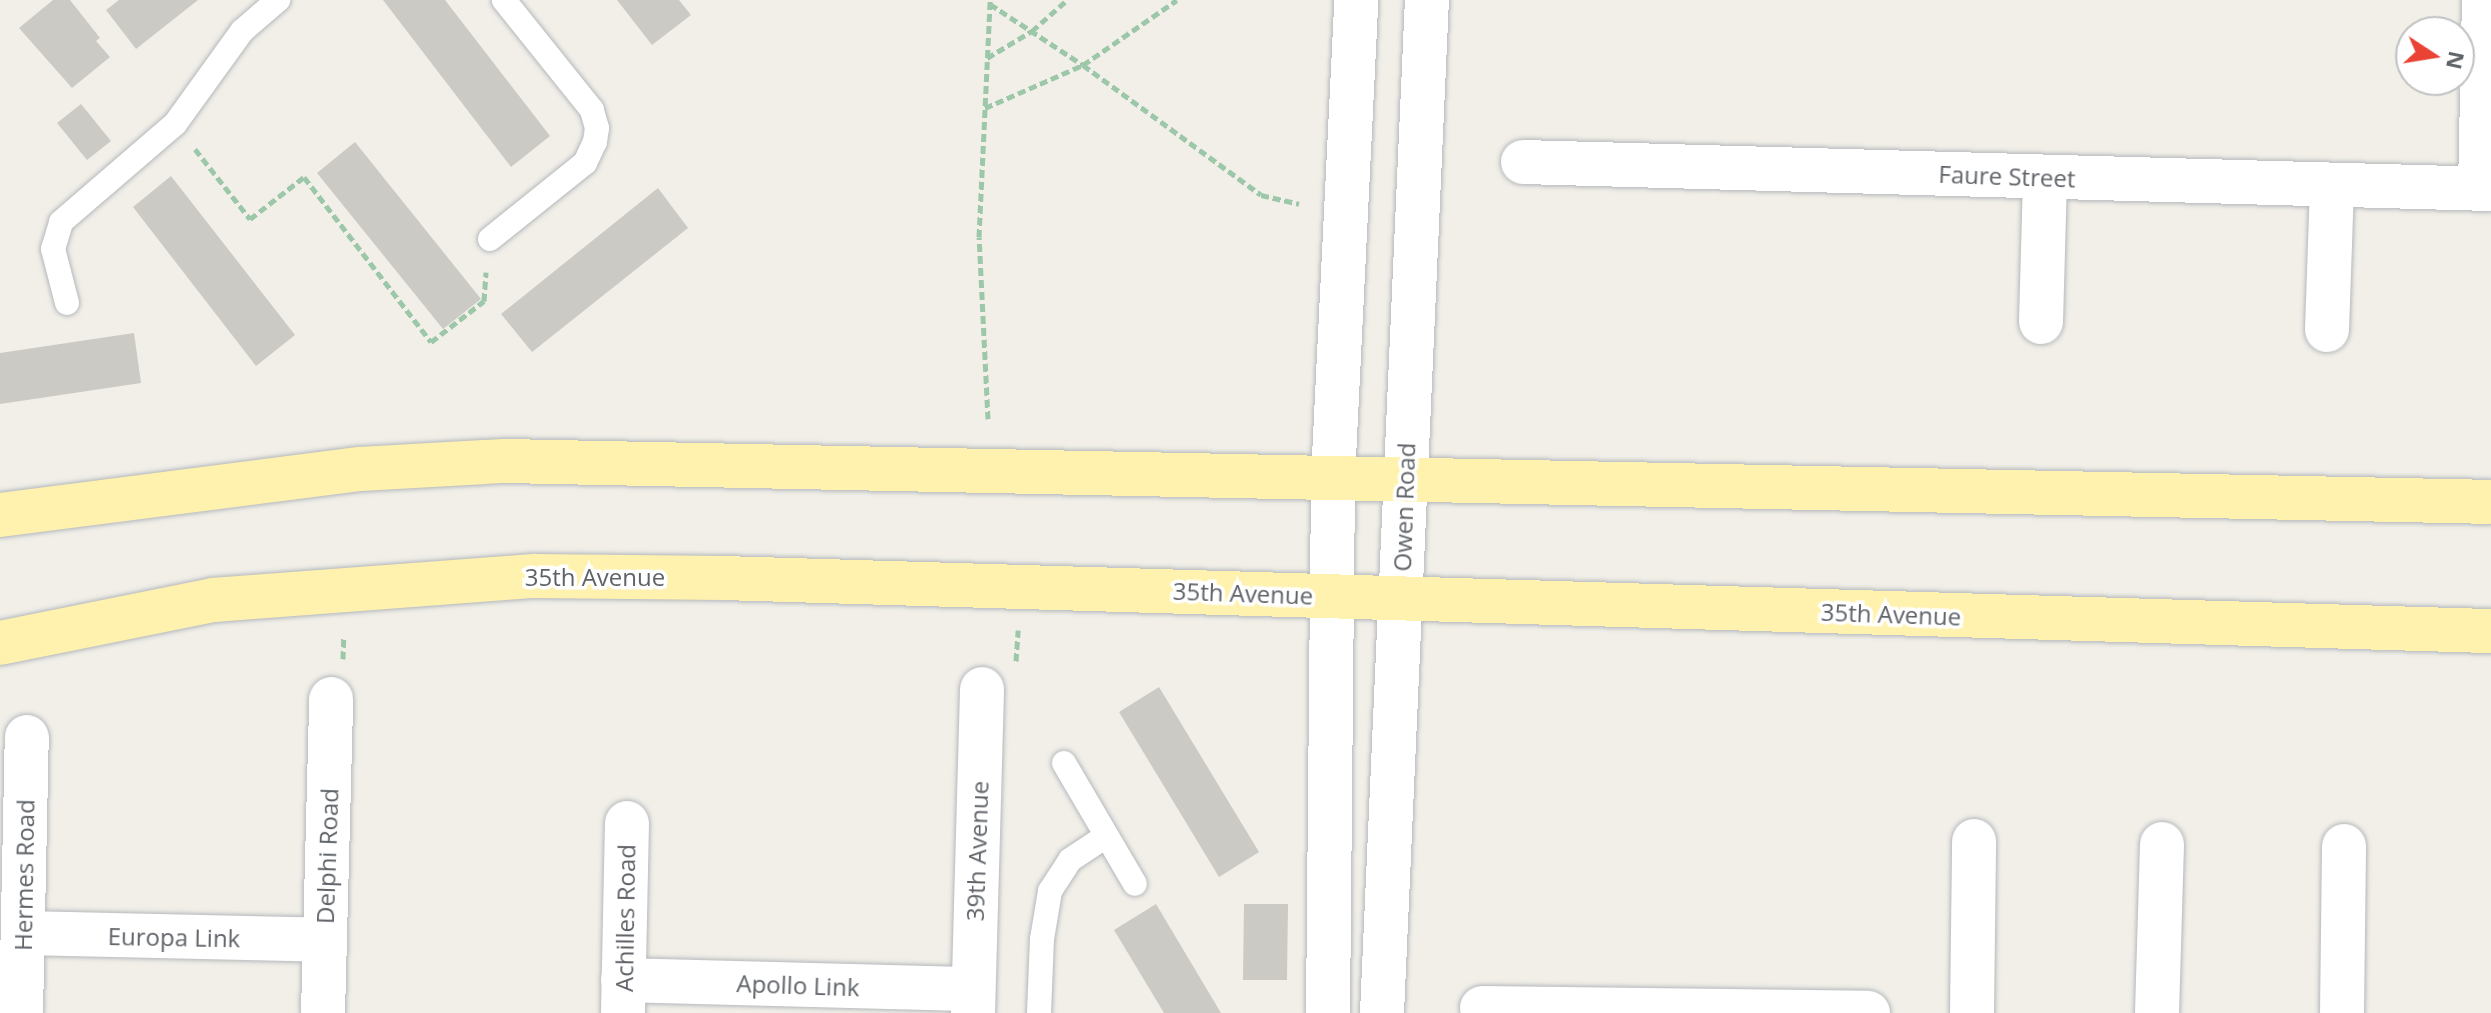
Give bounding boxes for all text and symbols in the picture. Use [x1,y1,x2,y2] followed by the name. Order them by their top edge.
[2395,16,2475,96] north arrow
[2440,49,2473,72] text: N
[1938,159,2076,193] street label: Faure Street
[1387,442,1421,572] street label: Owen Road
[525,563,665,591] street label: 35th Avenue
[1172,576,1314,610] street label: 35th Avenue
[1820,597,1962,631] street label: 35th Avenue
[960,780,994,922] street label: 39th Avenue
[310,788,344,924] street label: Delphi Road
[8,799,40,951] street label: Hermes Road
[609,844,641,992] street label: Achilles Road
[108,921,240,953] street label: Europa Link
[736,968,860,1002] street label: Apollo Link

